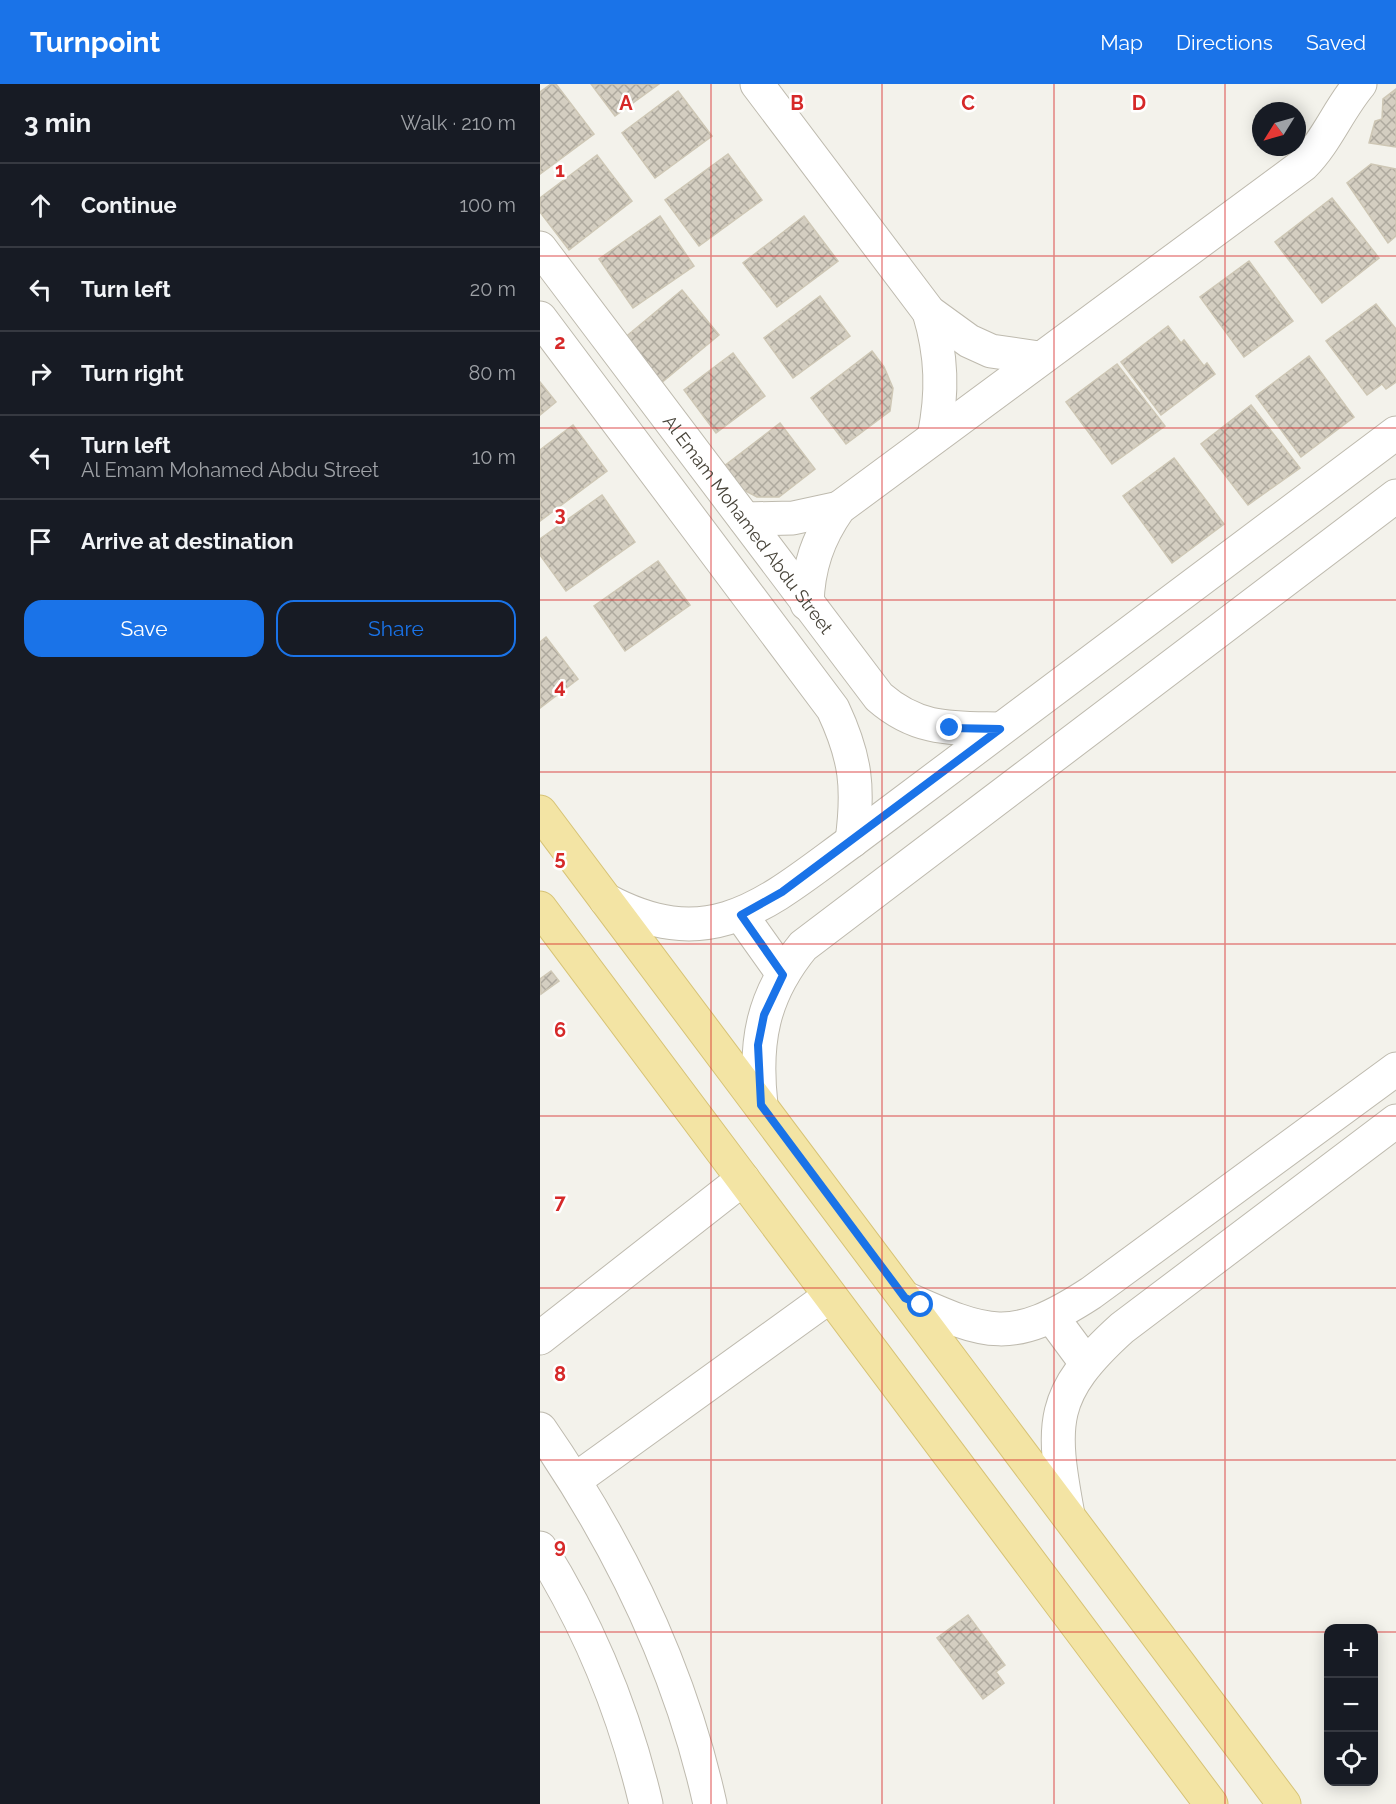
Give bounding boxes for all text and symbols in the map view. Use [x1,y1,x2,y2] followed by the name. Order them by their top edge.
[30,26,160,59] text: Turnpoint
[1100,30,1143,55] text: Map
[1176,30,1273,55] text: Directions
[1306,30,1366,55] text: Saved
[619,91,633,115] text: A
[790,91,804,115] text: B
[961,91,975,115] text: C
[1132,91,1146,115] text: D
[1252,102,1306,156] north arrow
[24,108,91,138] text: 3 min
[401,111,516,135] text: Walk · 210 m
[555,158,565,182] text: 1
[24,189,57,222] icon: ahead
[81,192,177,218] text: Continue
[459,193,516,217] text: 100 m
[24,273,57,306] icon: left
[81,276,171,302] text: Turn left
[470,277,516,301] text: 20 m
[554,330,566,354] text: 2
[24,357,57,390] icon: right
[81,360,184,386] text: Turn right
[468,361,516,385] text: 80 m
[659,411,838,638] street label: Al Emam Mohamed Abdu Street
[81,432,171,458] text: Turn left
[24,441,57,474] icon: left
[472,445,516,469] text: 10 m
[81,458,379,482] text: Al Emam Mohamed Abdu Street
[554,502,566,526] text: 3
[24,525,57,558] icon: arrive
[81,528,294,554] text: Arrive at destination
[24,600,264,657] button: Save
[276,600,516,657] button: Share
[554,674,566,698] text: 4
[936,714,962,740] route end
[554,846,566,870] text: 5
[554,1018,566,1042] text: 6
[554,1190,566,1214] text: 7
[907,1291,933,1317] route start
[554,1362,566,1386] text: 8
[554,1534,566,1558] text: 9
[1324,1624,1378,1786] map controls
[1324,1624,1378,1678] button: +
[1324,1678,1378,1732] button: −
[1324,1732,1378,1786] button: locate

